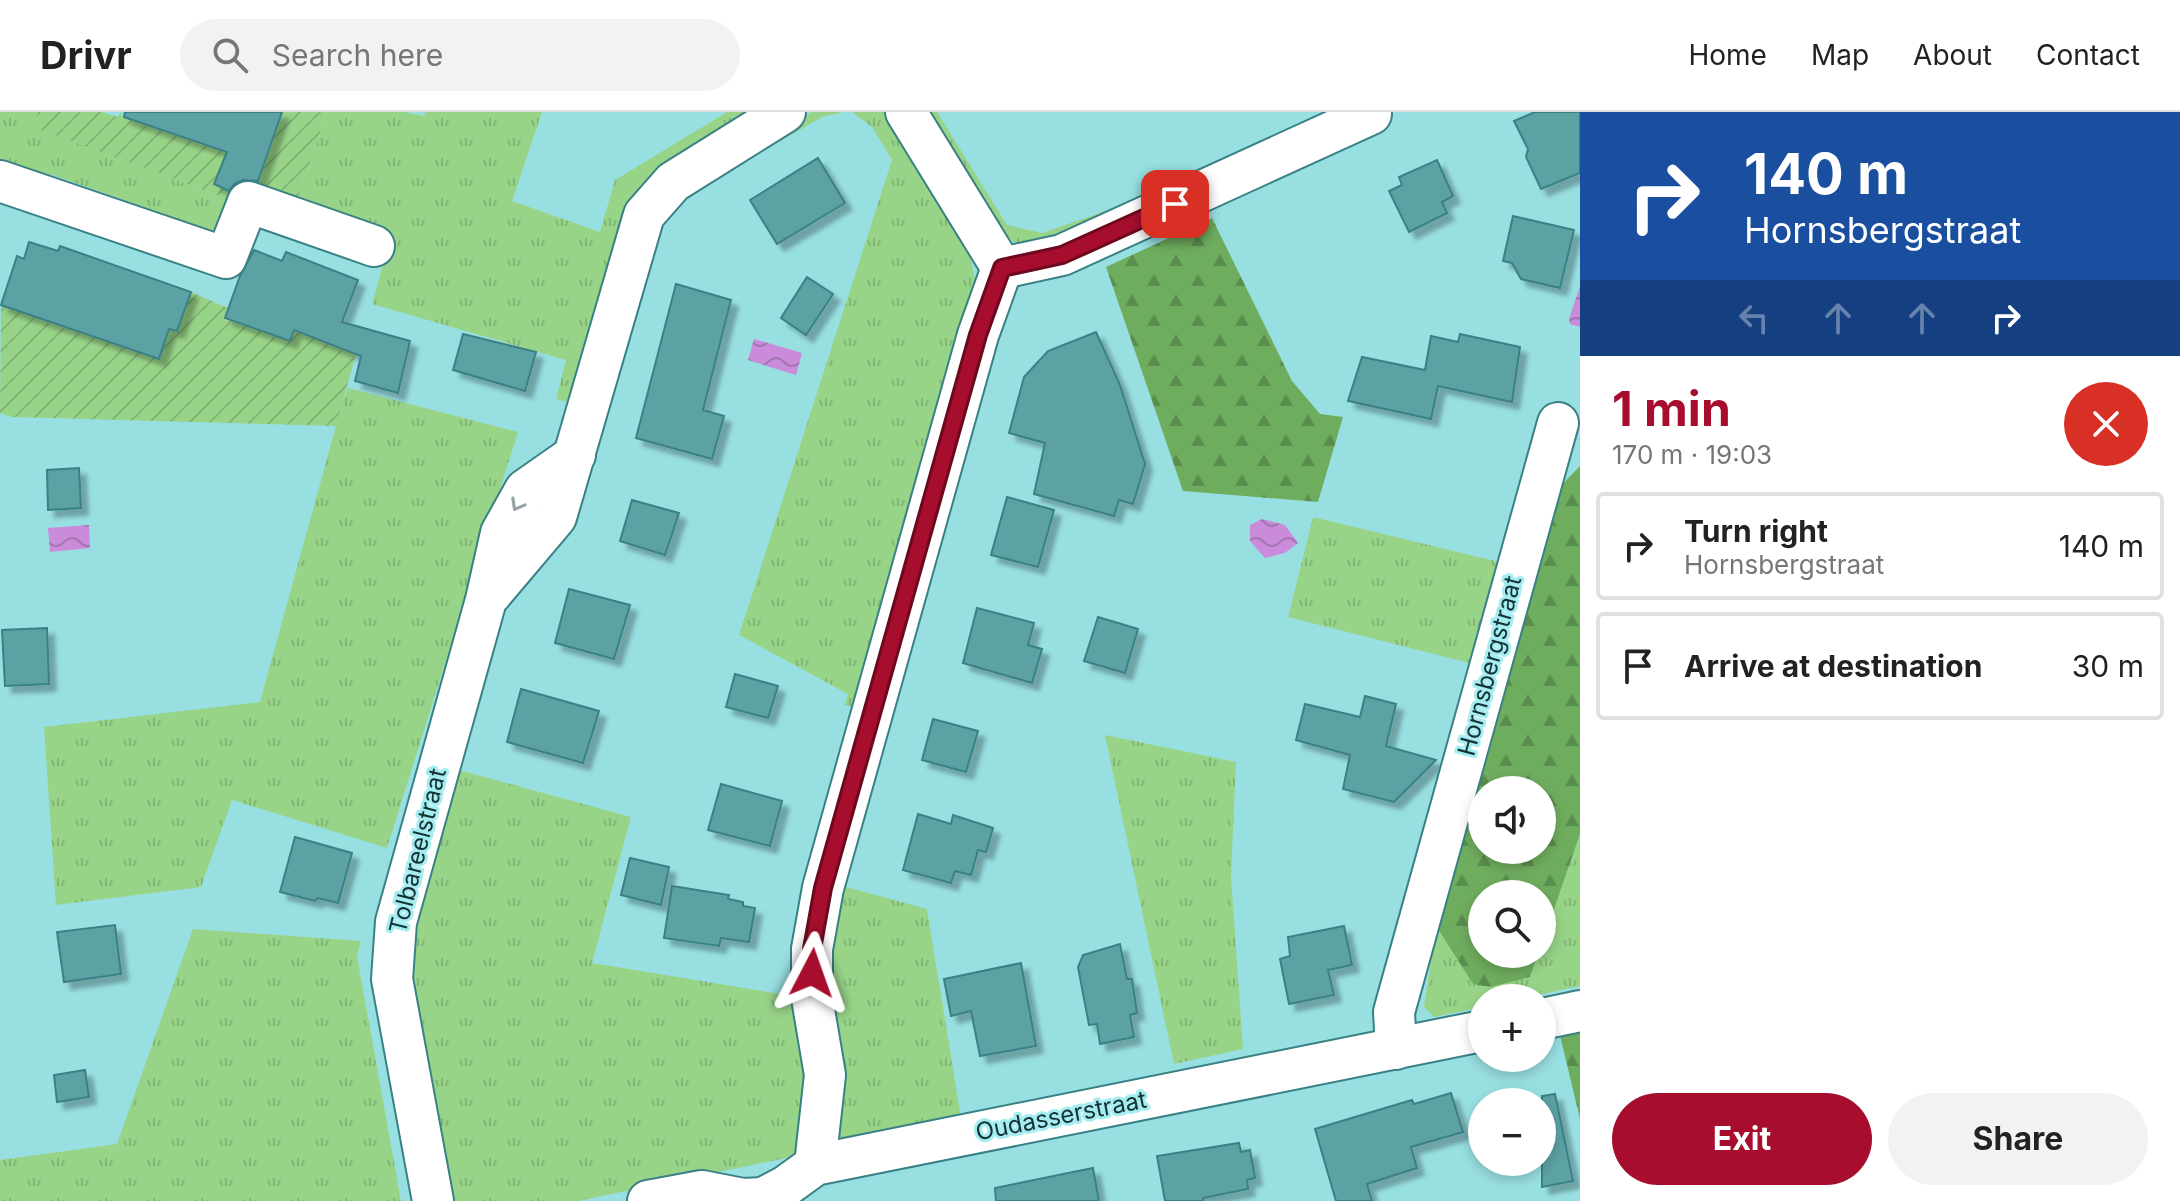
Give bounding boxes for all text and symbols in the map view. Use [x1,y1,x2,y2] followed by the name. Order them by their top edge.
[180,19,740,91] search box
[40,32,132,78] text: Drivr
[208,33,252,77] icon: search
[272,37,443,73] text: Search here
[1688,38,1767,72] text: Home
[1811,38,1869,72] text: Map
[1913,38,1992,72] text: About
[2036,38,2140,72] text: Contact
[1744,140,1908,208] text: 140 m
[1612,144,1716,248] icon: right
[1141,170,1209,238] pin
[1153,182,1197,226] icon: arrive
[1744,208,2021,252] text: Hornsbergstraat
[1732,296,1776,340] icon: left
[1816,296,1860,340] icon: ahead
[1900,296,1944,340] icon: ahead
[1984,296,2028,340] icon: right
[1612,379,1731,438] text: 1 min
[2064,382,2148,466] button: close
[1612,439,1772,470] text: 170 m · 19:03
[511,496,526,511] one-way arrow
[1684,513,1828,549] text: Turn right
[1616,524,1660,568] icon: right
[2059,528,2144,564] text: 140 m
[1684,549,1884,580] text: Hornsbergstraat
[1452,573,1527,759] street label: Hornsbergstraat
[1616,644,1660,688] icon: arrive
[1684,648,1982,684] text: Arrive at destination
[2072,648,2144,684] text: 30 m
[383,765,452,936] street label: Tolbareelstraat
[1468,776,1556,1176] map controls
[1468,776,1556,864] button: sound
[1468,880,1556,968] button: search
[770,931,854,1015] position arrow
[1468,984,1556,1072] button: +
[973,1085,1149,1146] street label: Oudasserstraat
[1468,1088,1556,1176] button: −
[1612,1093,1872,1185] button: Exit
[1888,1093,2148,1185] button: Share

